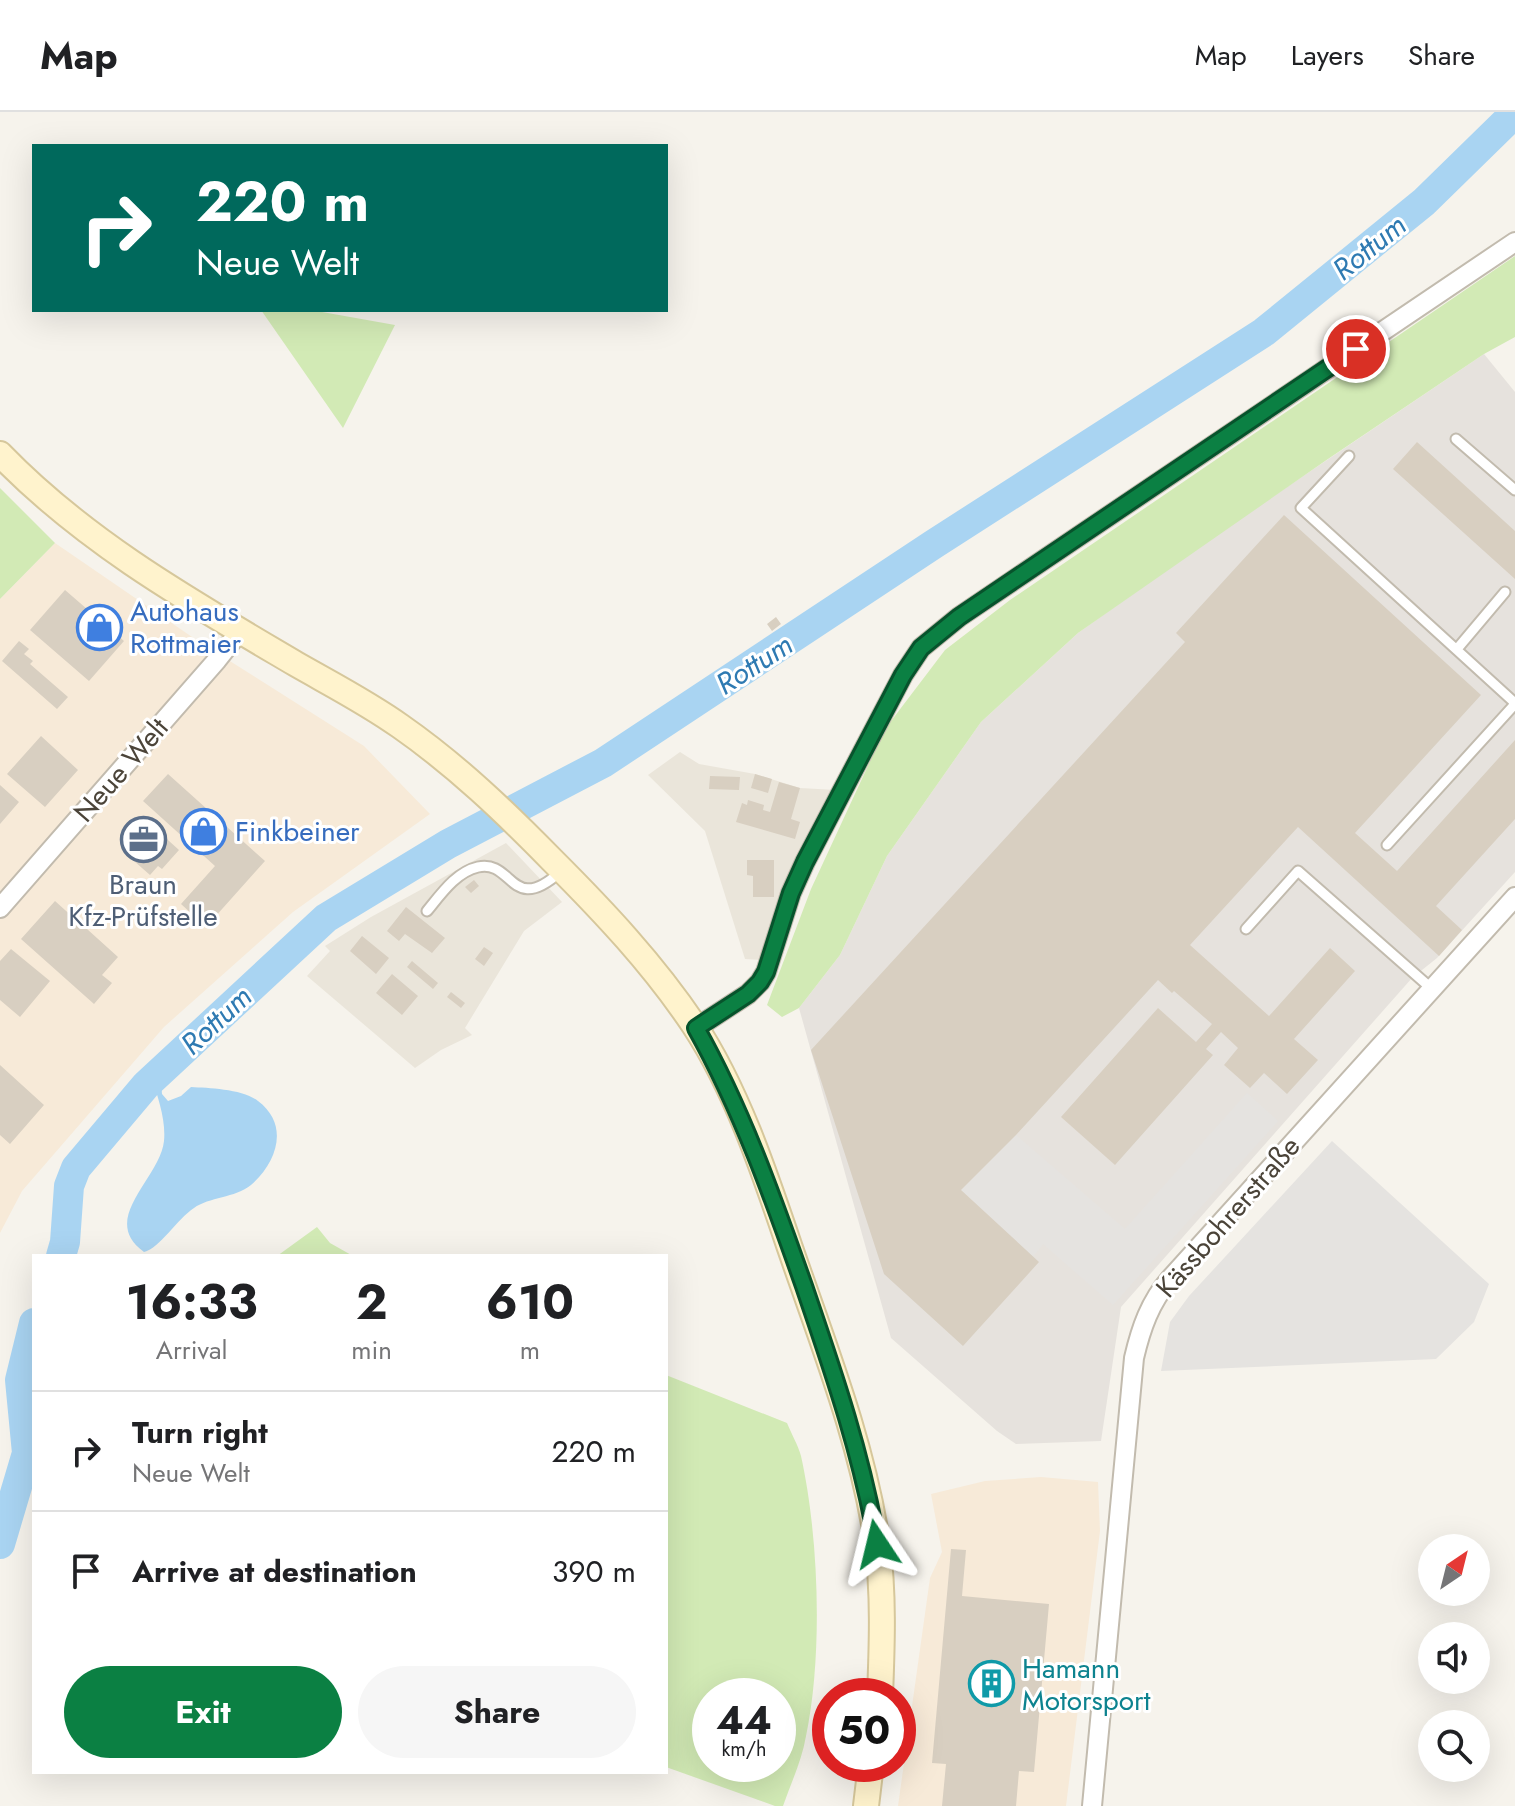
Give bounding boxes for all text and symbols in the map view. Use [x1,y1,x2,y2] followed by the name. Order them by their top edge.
[40,28,118,83] text: Map
[1195,35,1247,76] text: Map
[1291,35,1364,76] text: Layers
[1408,35,1475,76] text: Share
[196,161,369,242] text: 220 m
[64,176,168,280] icon: right
[1323,204,1415,290] water label: Rottum
[196,236,359,288] text: Neue Welt
[1322,315,1390,383] pin
[1334,327,1378,371] icon: arrive
[130,591,241,664] place label: Autohaus Rottmaier
[75,603,123,651] shop icon: Autohaus Rottmaier
[707,623,801,705] water label: Rottum
[64,709,178,831] street label: Neue Welt
[180,807,228,855] shop icon: Finkbeiner
[235,811,360,852] place label: Finkbeiner
[119,815,167,863] office icon: Braun Kfz-Prüfstelle
[68,864,218,937] place label: Braun Kfz-Prüfstelle
[171,976,261,1064] water label: Rottum
[1146,1127,1310,1307] street label: Kässbohrerstraße
[126,1268,257,1337] text: 16:33
[356,1268,387,1337] text: 2
[486,1268,574,1337] text: 610
[156,1331,227,1369] text: Arrival
[351,1331,392,1369] text: min
[520,1331,540,1369] text: m
[132,1411,268,1454] text: Turn right
[64,1429,108,1473] icon: right
[551,1430,636,1473] text: 220 m
[132,1454,250,1492] text: Neue Welt
[835,1502,919,1586] position arrow
[1418,1534,1490,1606] north arrow
[1418,1534,1490,1782] map controls
[64,1549,108,1593] icon: arrive
[132,1550,417,1593] text: Arrive at destination
[552,1550,636,1593] text: 390 m
[1418,1622,1490,1694] button: sound
[1022,1648,1151,1721] place label: Hamann Motorsport
[967,1660,1015,1708] building icon: Hamann Motorsport
[64,1666,342,1758] button: Exit
[358,1666,636,1758] button: Share
[812,1678,916,1782] speed limit sign: 50
[716,1691,772,1749] text: 44
[1418,1710,1490,1782] button: search
[721,1735,767,1764] text: km/h

